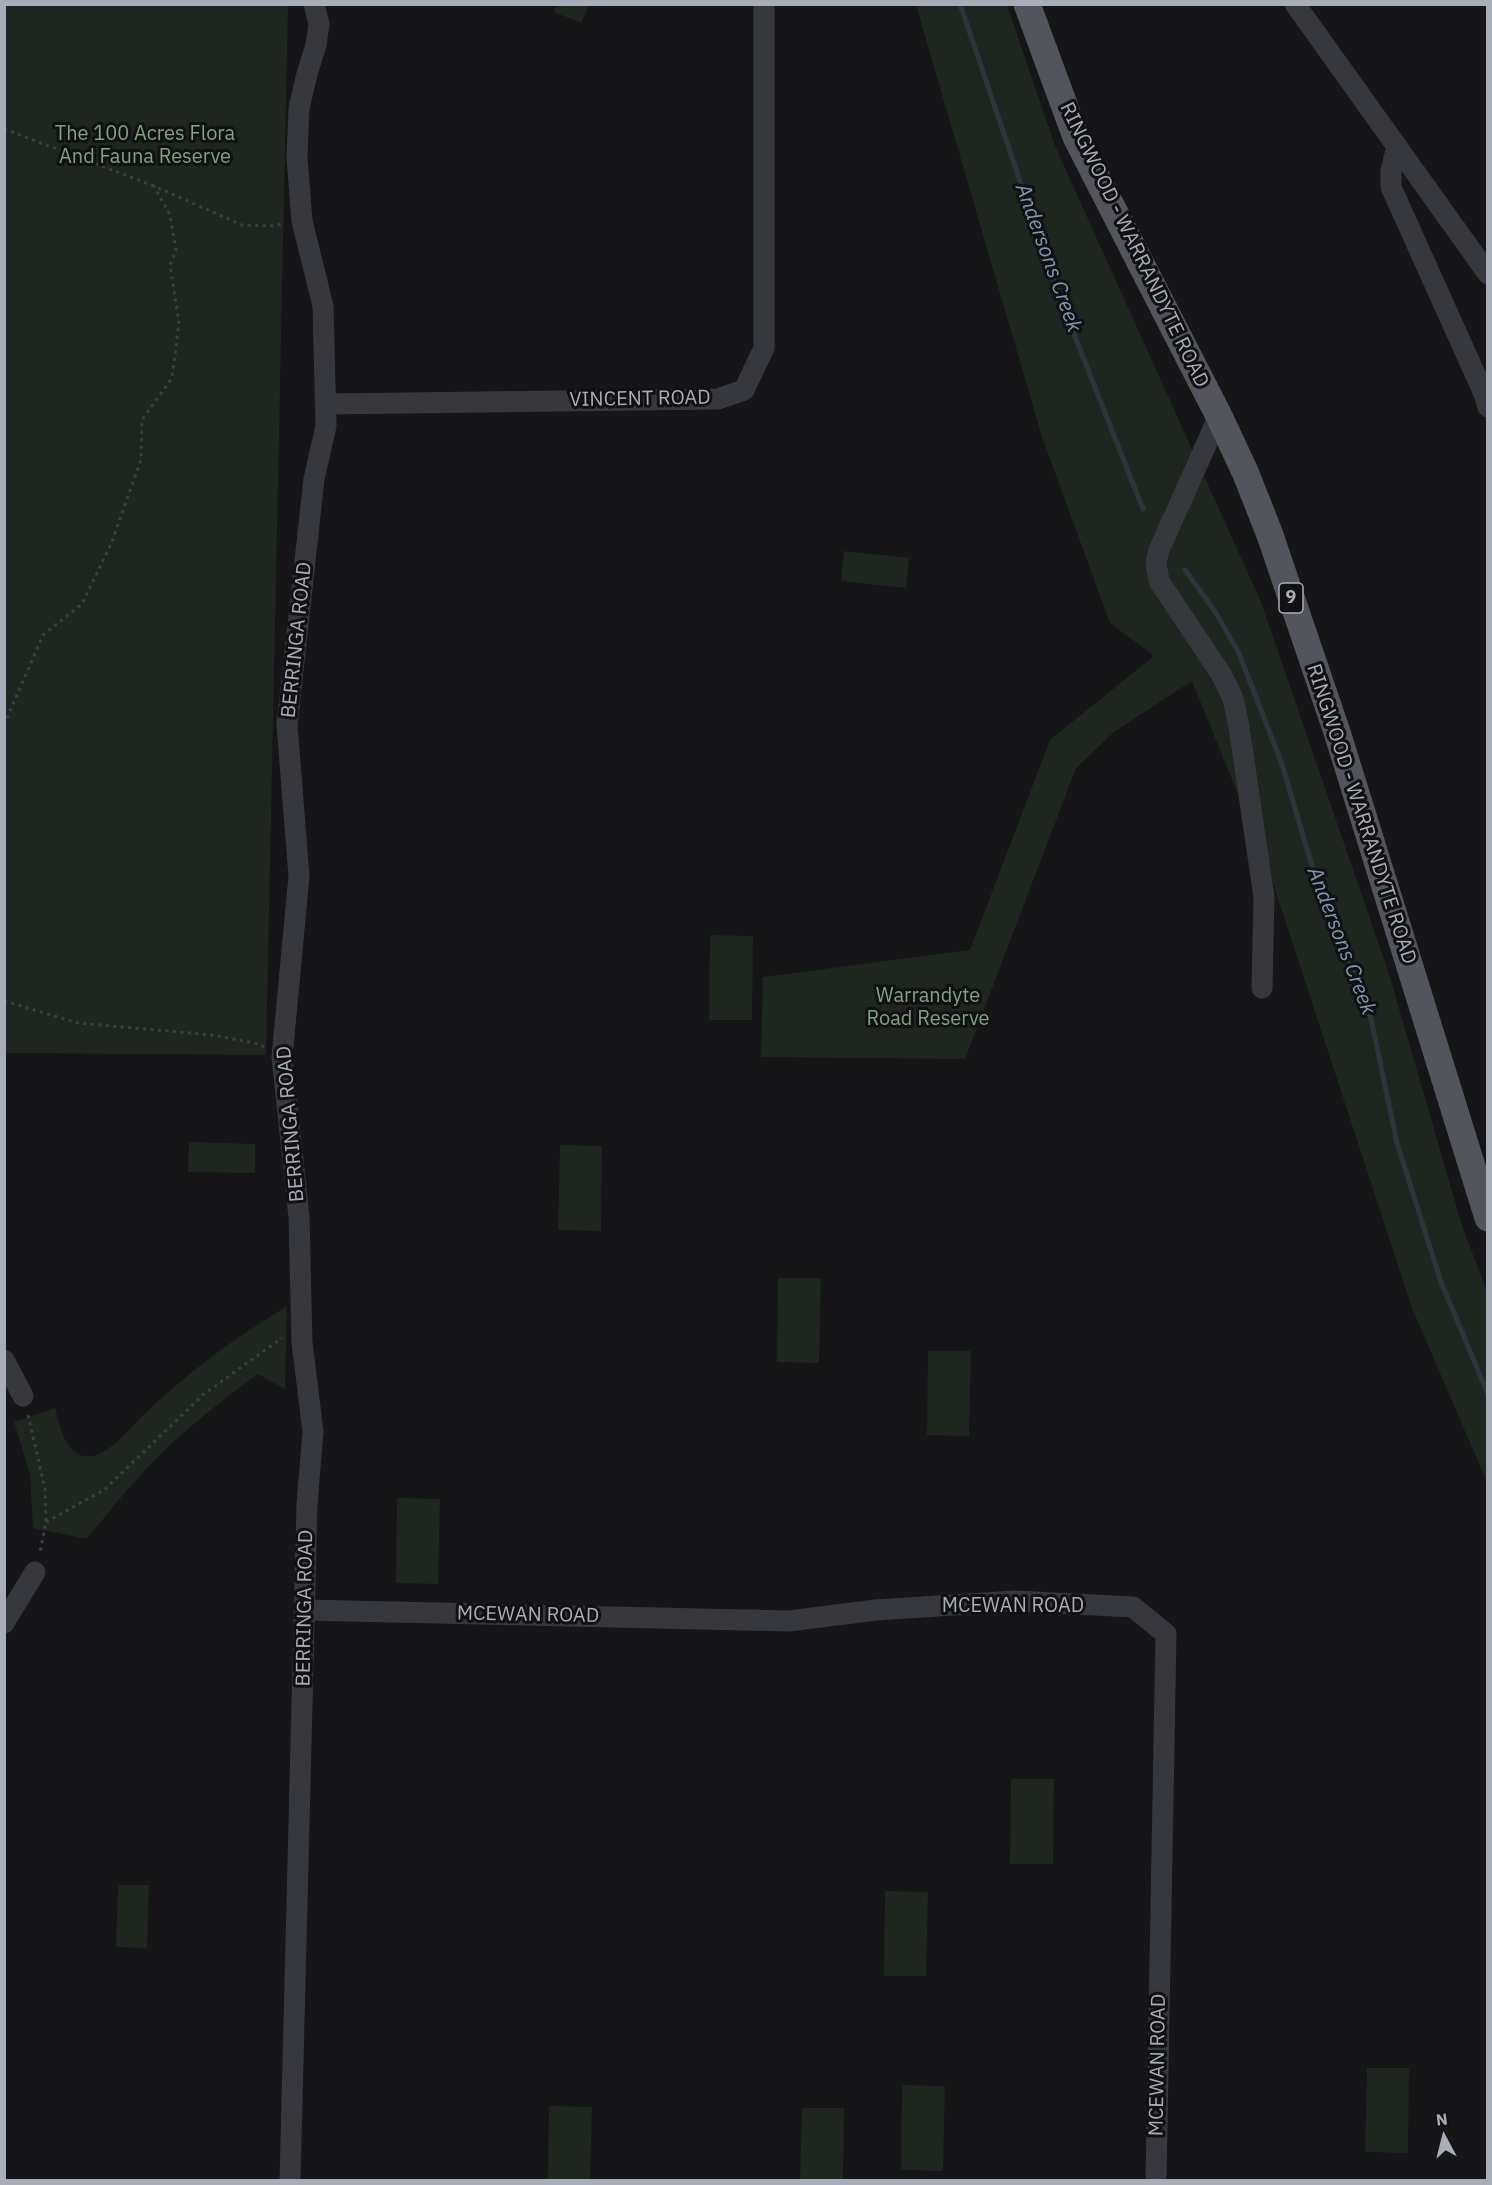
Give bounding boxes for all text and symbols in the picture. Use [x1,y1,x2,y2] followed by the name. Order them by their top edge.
[1054,99,1214,391] street label: RINGWOOD - WARRANDYTE ROAD
[55,122,235,169] park label: The 100 Acres Flora And Fauna Reserve
[1009,180,1087,336] water label: Andersons Creek
[569,386,711,412] street label: VINCENT ROAD
[277,561,317,719] street label: BERRINGA ROAD
[1279,583,1303,613] road number: 9
[1301,661,1421,967] street label: RINGWOOD - WARRANDYTE ROAD
[1301,864,1381,1018] water label: Andersons Creek
[866,984,990,1031] park label: Warrandyte Road Reserve
[272,1045,310,1203] street label: BERRINGA ROAD
[292,1530,318,1686] street label: BERRINGA ROAD
[942,1594,1084,1618] street label: MCEWAN ROAD
[457,1602,599,1628] street label: MCEWAN ROAD
[1145,1994,1171,2136] street label: MCEWAN ROAD
[1414,2107,1474,2167] north arrow
[1435,2109,1449,2130] text: N

